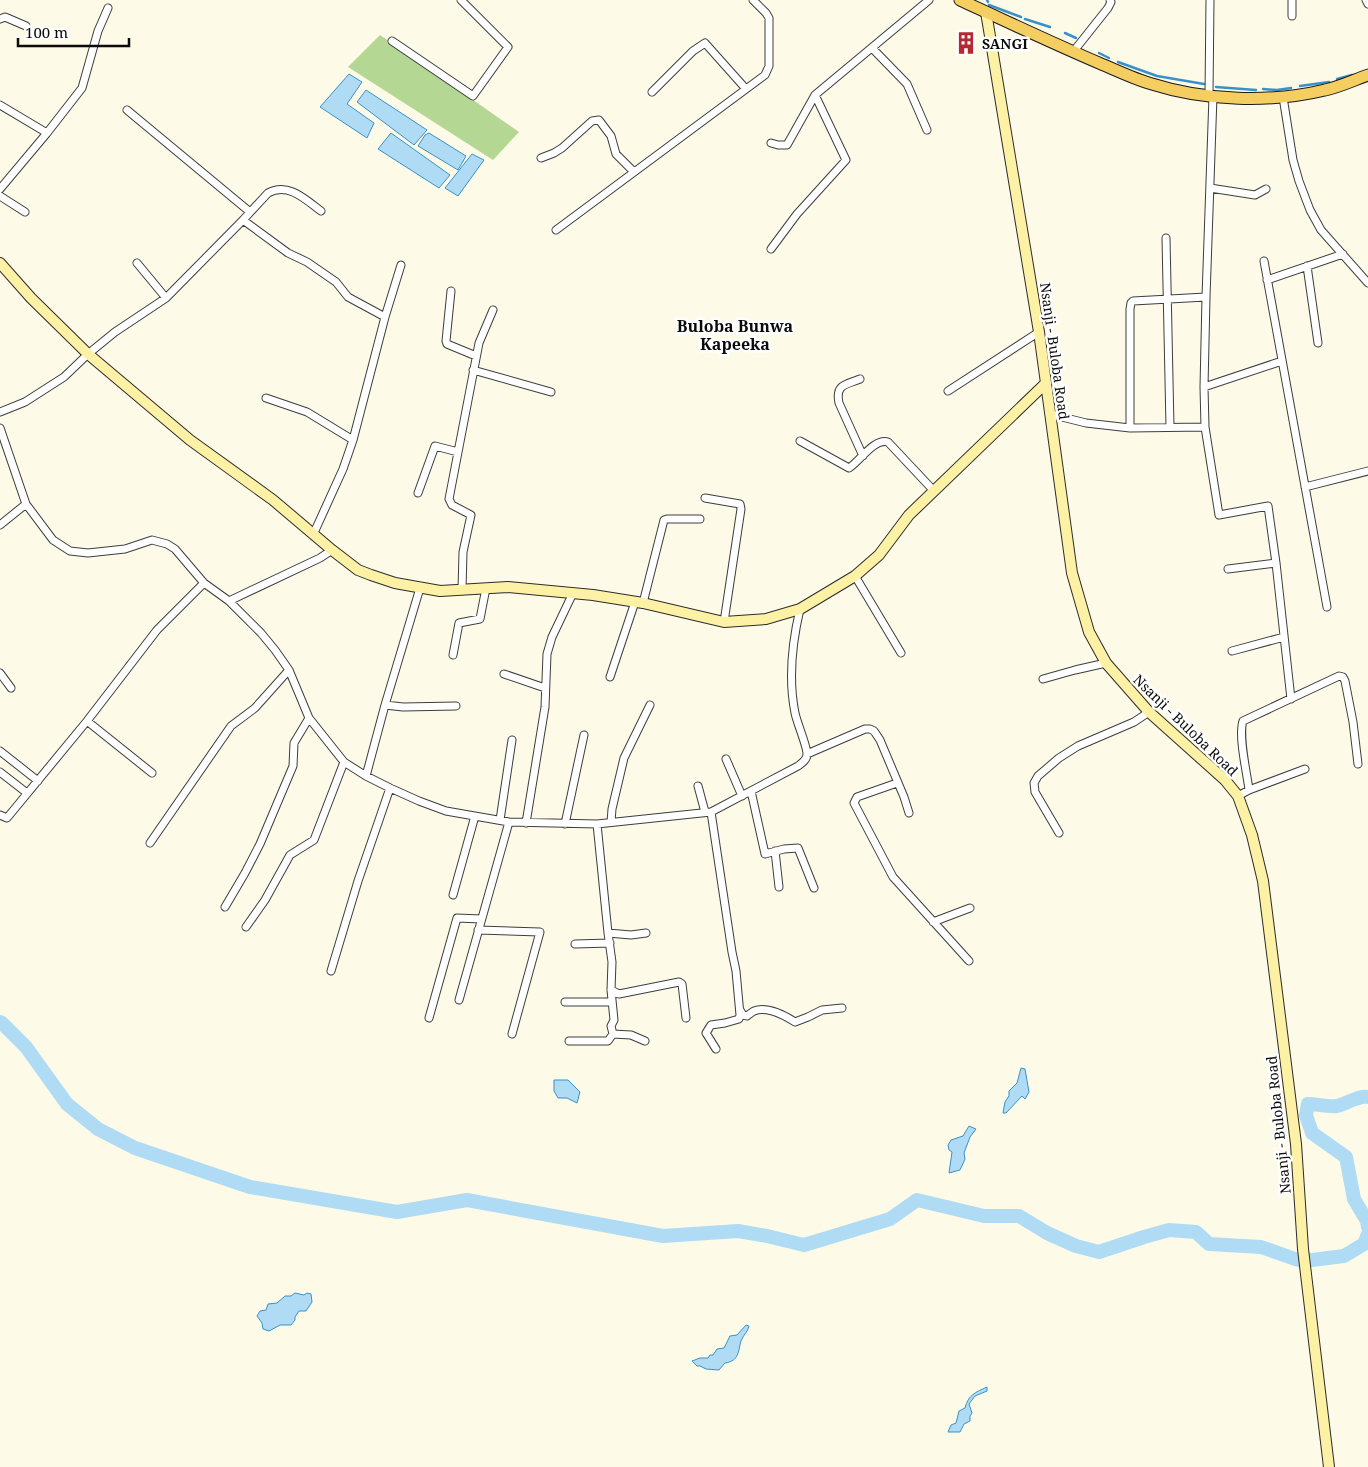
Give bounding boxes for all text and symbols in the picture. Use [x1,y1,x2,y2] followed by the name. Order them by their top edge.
[18,15,129,47] scale bar
[25,22,68,42] text: 100 m
[953,30,979,56] building icon: SANGI
[982,34,1028,53] place label: SANGI
[1036,281,1074,421] street label: Nsanji - Buloba Road
[677,315,794,355] district label: Buloba Bunwa Kapeeka
[1130,670,1243,780] street label: Nsanji - Buloba Road
[1261,1055,1295,1195] street label: Nsanji - Buloba Road

